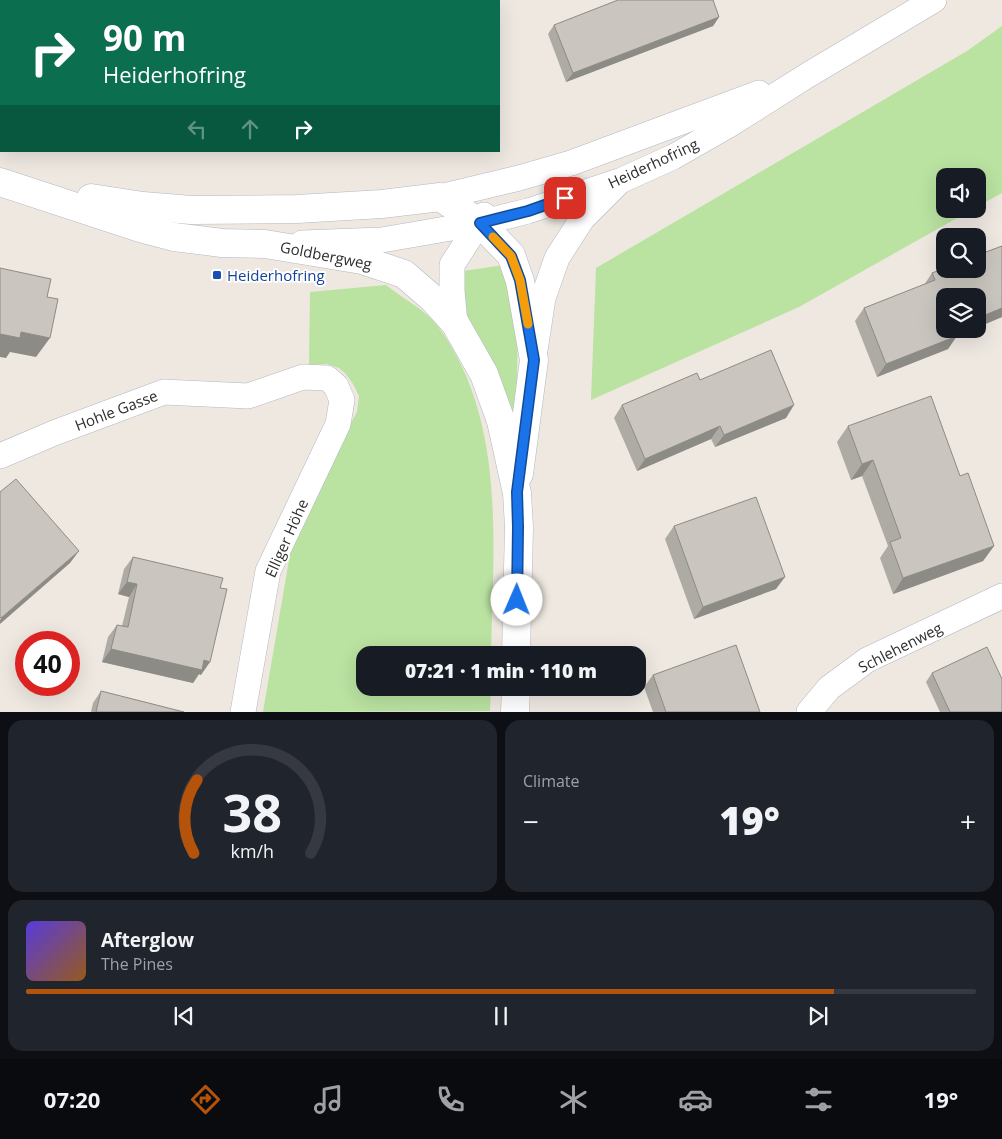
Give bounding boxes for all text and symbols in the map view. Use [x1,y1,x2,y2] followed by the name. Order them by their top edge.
[103,14,186,61] text: 90 m
[20,20,85,85] icon: right
[103,59,246,89] text: Heiderhofring
[183,115,211,143] icon: left
[236,115,264,143] icon: ahead
[289,115,317,143] icon: right
[605,133,701,193] street label: Heiderhofring
[936,168,986,338] map controls
[936,168,986,218] button: sound
[544,177,586,219] pin
[551,184,579,212] icon: arrive
[936,228,986,278] button: search
[278,236,374,274] street label: Goldbergweg
[227,265,325,285] place label: Heiderhofring
[211,269,223,281] marker: Heiderhofring
[936,288,986,338] button: layers
[72,385,160,435] street label: Hohle Gasse
[260,496,312,580] street label: Elliger Höhe
[490,573,542,625] position arrow
[855,617,945,677] street label: Schlehenweg
[15,631,80,696] speed limit sign: 40
[405,658,597,684] text: 07:21 · 1 min · 110 m
[523,770,580,792] text: Climate
[223,776,282,847] text: 38
[719,794,780,846] text: 19°
[523,802,539,840] text: −
[960,802,976,840] text: +
[231,839,274,863] text: km/h
[101,927,194,953] text: Afterglow
[101,953,173,975] text: The Pines
[170,1002,198,1030] icon: previous
[487,1002,515,1030] icon: pause
[804,1002,832,1030] icon: next
[188,1082,223,1117] icon: directions
[311,1082,346,1117] icon: music
[433,1082,468,1117] icon: phone
[556,1082,591,1117] icon: climate
[678,1082,713,1117] icon: car
[801,1082,836,1117] icon: filters
[44,1084,100,1114] text: 07:20
[924,1084,958,1114] text: 19°

